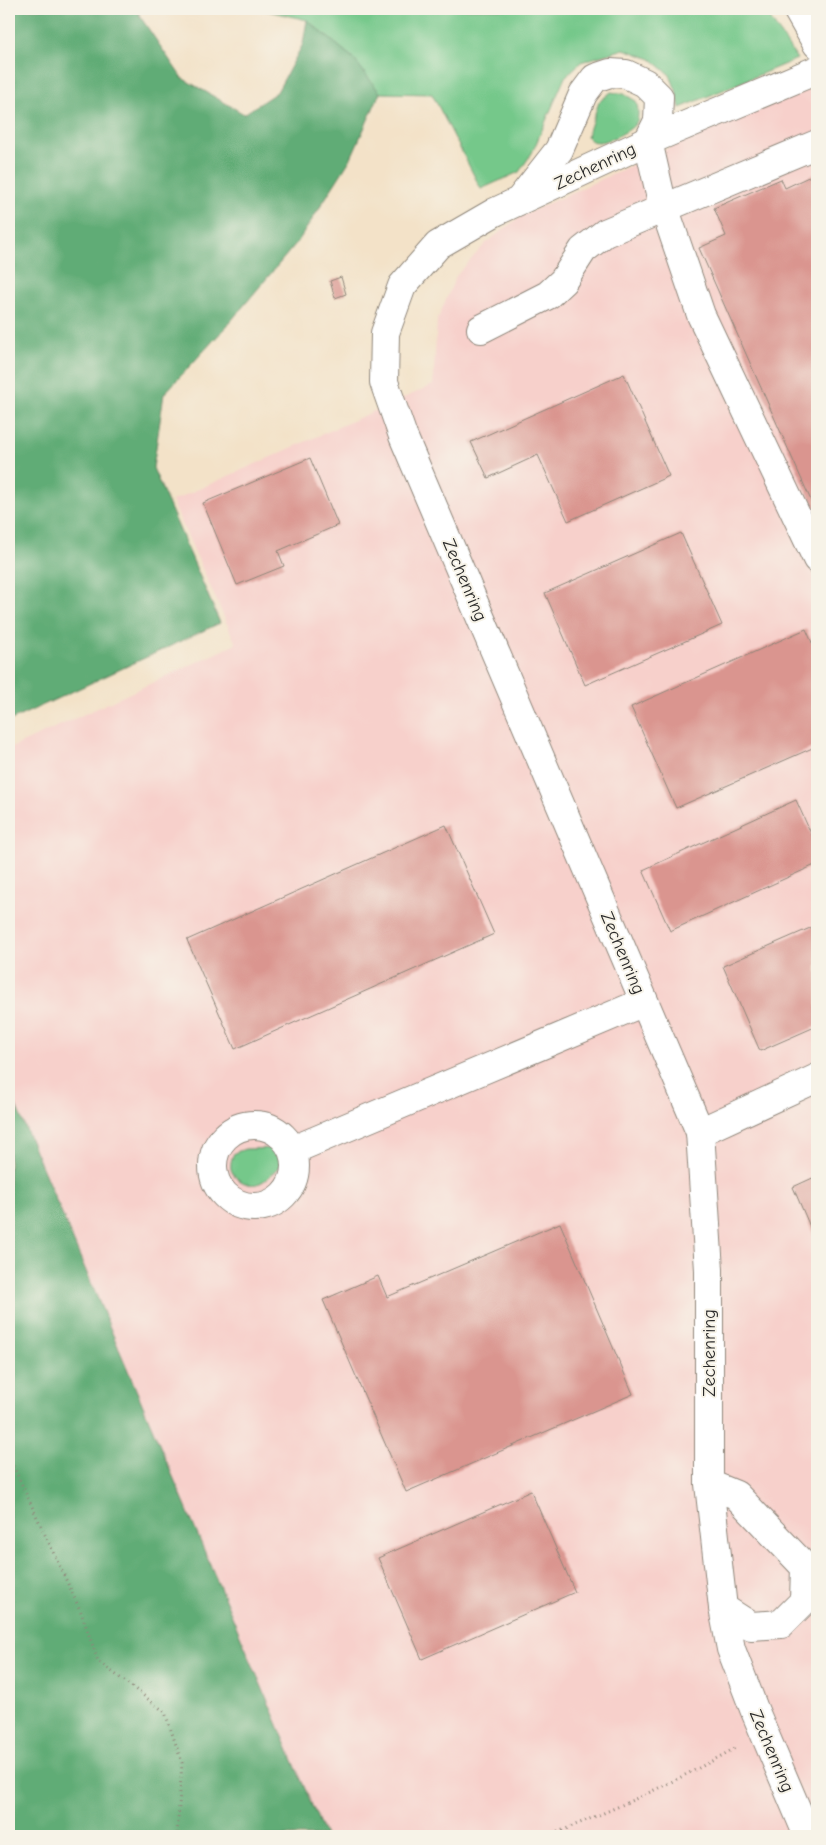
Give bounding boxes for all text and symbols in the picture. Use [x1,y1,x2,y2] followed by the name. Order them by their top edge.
[551,138,639,194] street label: Zechenring
[438,536,491,625] street label: Zechenring
[596,909,649,998] street label: Zechenring
[699,1309,720,1397] street label: Zechenring
[745,1707,798,1796] street label: Zechenring

